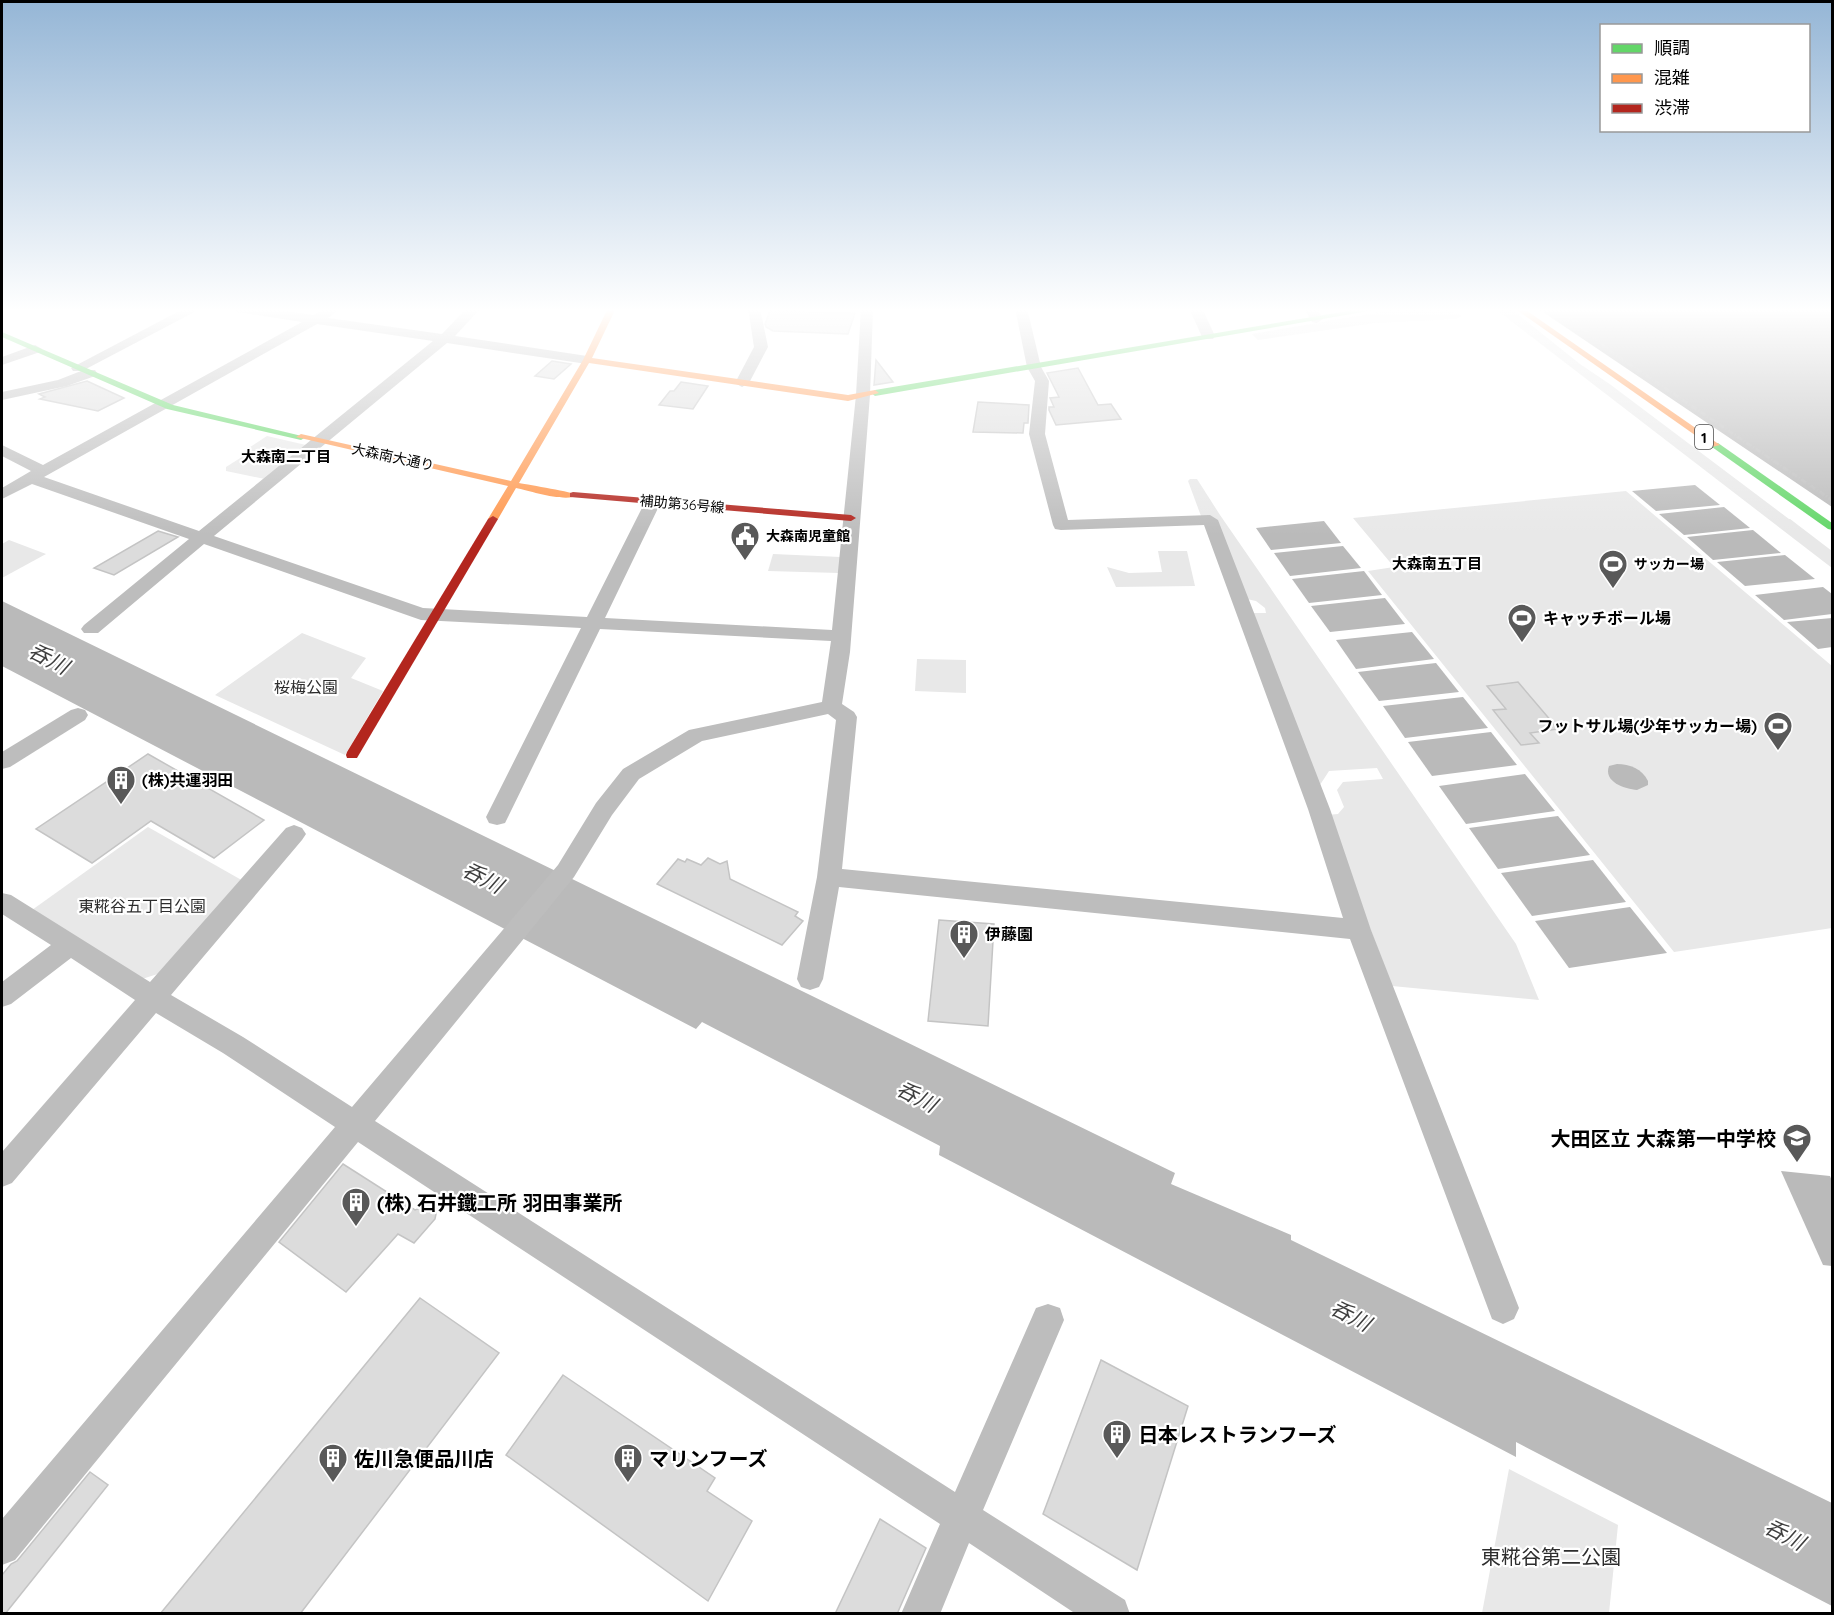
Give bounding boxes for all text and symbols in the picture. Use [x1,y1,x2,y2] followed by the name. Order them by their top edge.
[1600,24,1810,132] legend
[1654,36,1690,59] text: 順調
[1654,66,1690,89] text: 混雑
[1654,96,1690,119] text: 渋滞
[1695,425,1713,449] road number: 1
[350,439,436,475] street label: 大森南大通り
[241,447,331,466] district label: 大森南二丁目
[639,491,725,517] street label: 補助第36号線
[729,520,761,562] public building icon: 大森南児童館
[766,527,850,545] place label: 大森南児童館
[1597,548,1629,590] sports icon: サッカー場
[1392,554,1482,573] district label: 大森南五丁目
[1634,555,1704,573] place label: サッカー場
[1506,602,1538,644] sports icon: キャッチボール場
[1543,608,1671,628] place label: キャッチボール場
[24,637,75,680] water label: 呑川
[274,677,338,697] park label: 桜梅公園
[1762,710,1794,752] sports icon: フットサル場(少年サッカー場)
[1538,716,1757,736] place label: フットサル場(少年サッカー場)
[105,764,137,806] building icon: (株)共運羽田
[142,770,233,790] place label: (株)共運羽田
[458,856,509,899] water label: 呑川
[78,896,206,916] park label: 東糀谷五丁目公園
[948,918,980,960] building icon: 伊藤園
[984,924,1033,944] place label: 伊藤園
[892,1075,943,1118] water label: 呑川
[1781,1122,1813,1164] school or university icon: 大田区立 大森第一中学校
[1550,1126,1776,1151] place label: 大田区立 大森第一中学校
[340,1186,372,1228] building icon: (株) 石井鐵工所 羽田事業所
[377,1190,622,1215] place label: (株) 石井鐵工所 羽田事業所
[1326,1294,1377,1337] water label: 呑川
[1101,1418,1133,1460] building icon: 日本レストランフーズ
[1138,1422,1336,1447] place label: 日本レストランフーズ
[317,1442,349,1484] building icon: 佐川急便品川店
[612,1442,644,1484] building icon: マリンフーズ
[354,1446,494,1471] place label: 佐川急便品川店
[649,1446,767,1471] place label: マリンフーズ
[1760,1513,1811,1556] water label: 呑川
[1481,1544,1621,1569] park label: 東糀谷第二公園

